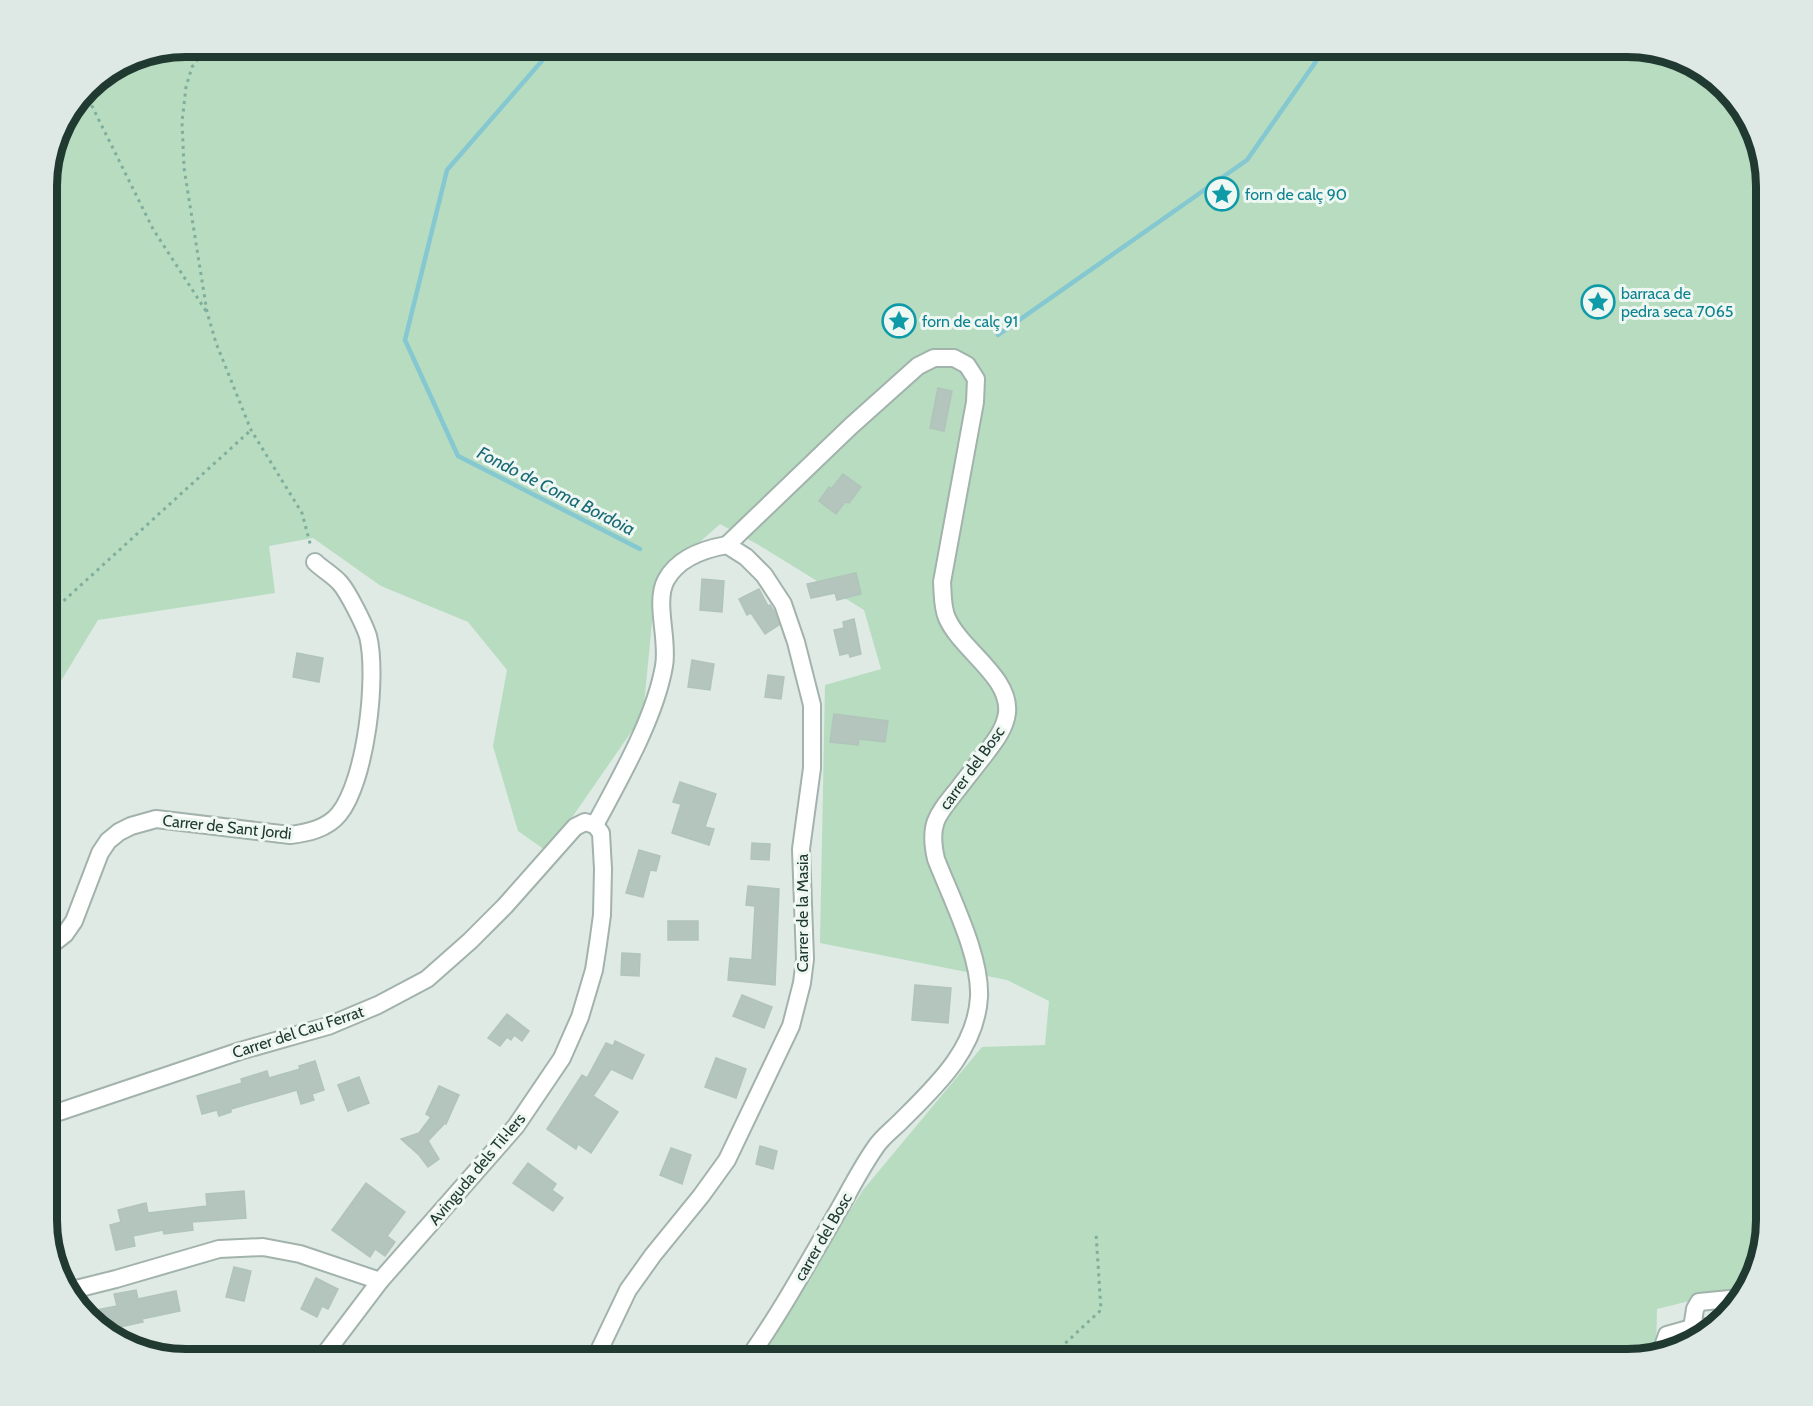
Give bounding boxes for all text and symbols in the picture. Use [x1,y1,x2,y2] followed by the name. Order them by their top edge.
[1204,176,1240,212] place icon: forn de calç 90
[1245,185,1347,204] place label: forn de calç 90
[1580,284,1616,320] place icon: barraca de pedra seca 7065
[1621,284,1733,321] place label: barraca de pedra seca 7065
[881,303,917,339] place icon: forn de calç 91
[922,312,1018,331] place label: forn de calç 91
[473,442,639,540] water label: Fondo de Coma Bordoia
[935,723,1009,813] street label: carrer del Bosc
[162,811,292,843] street label: Carrer de Sant Jordi
[793,854,812,972] street label: Carrer de la Masia
[230,1002,367,1062] street label: Carrer del Cau Ferrat
[425,1109,530,1229] street label: Avinguda dels Til·lers
[790,1190,856,1284] street label: carrer del Bosc

